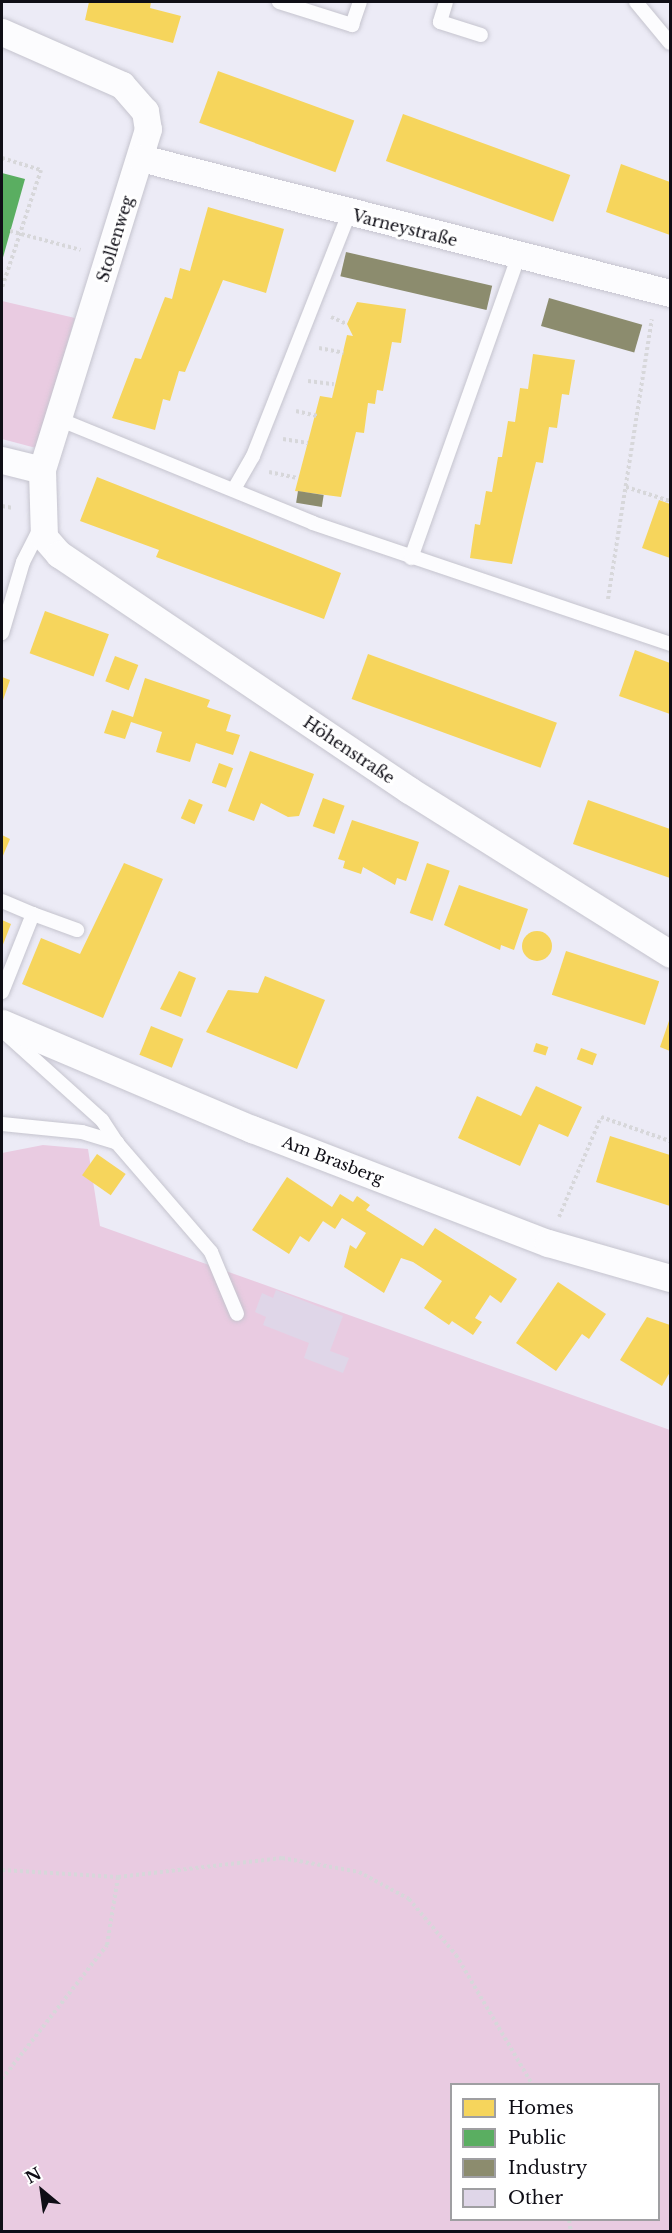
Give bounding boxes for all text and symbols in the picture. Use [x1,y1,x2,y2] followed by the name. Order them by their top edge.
[93,194,137,284] street label: Stollenweg
[351,206,459,250] street label: Varneystraße
[300,712,398,788] street label: Höhenstraße
[280,1132,386,1188] street label: Am Brasberg
[450,2083,660,2221] legend
[508,2097,574,2119] text: Homes
[508,2127,566,2149] text: Public
[508,2157,587,2179] text: Industry
[12,2161,72,2221] north arrow
[22,2163,45,2188] text: N
[508,2187,563,2209] text: Other

